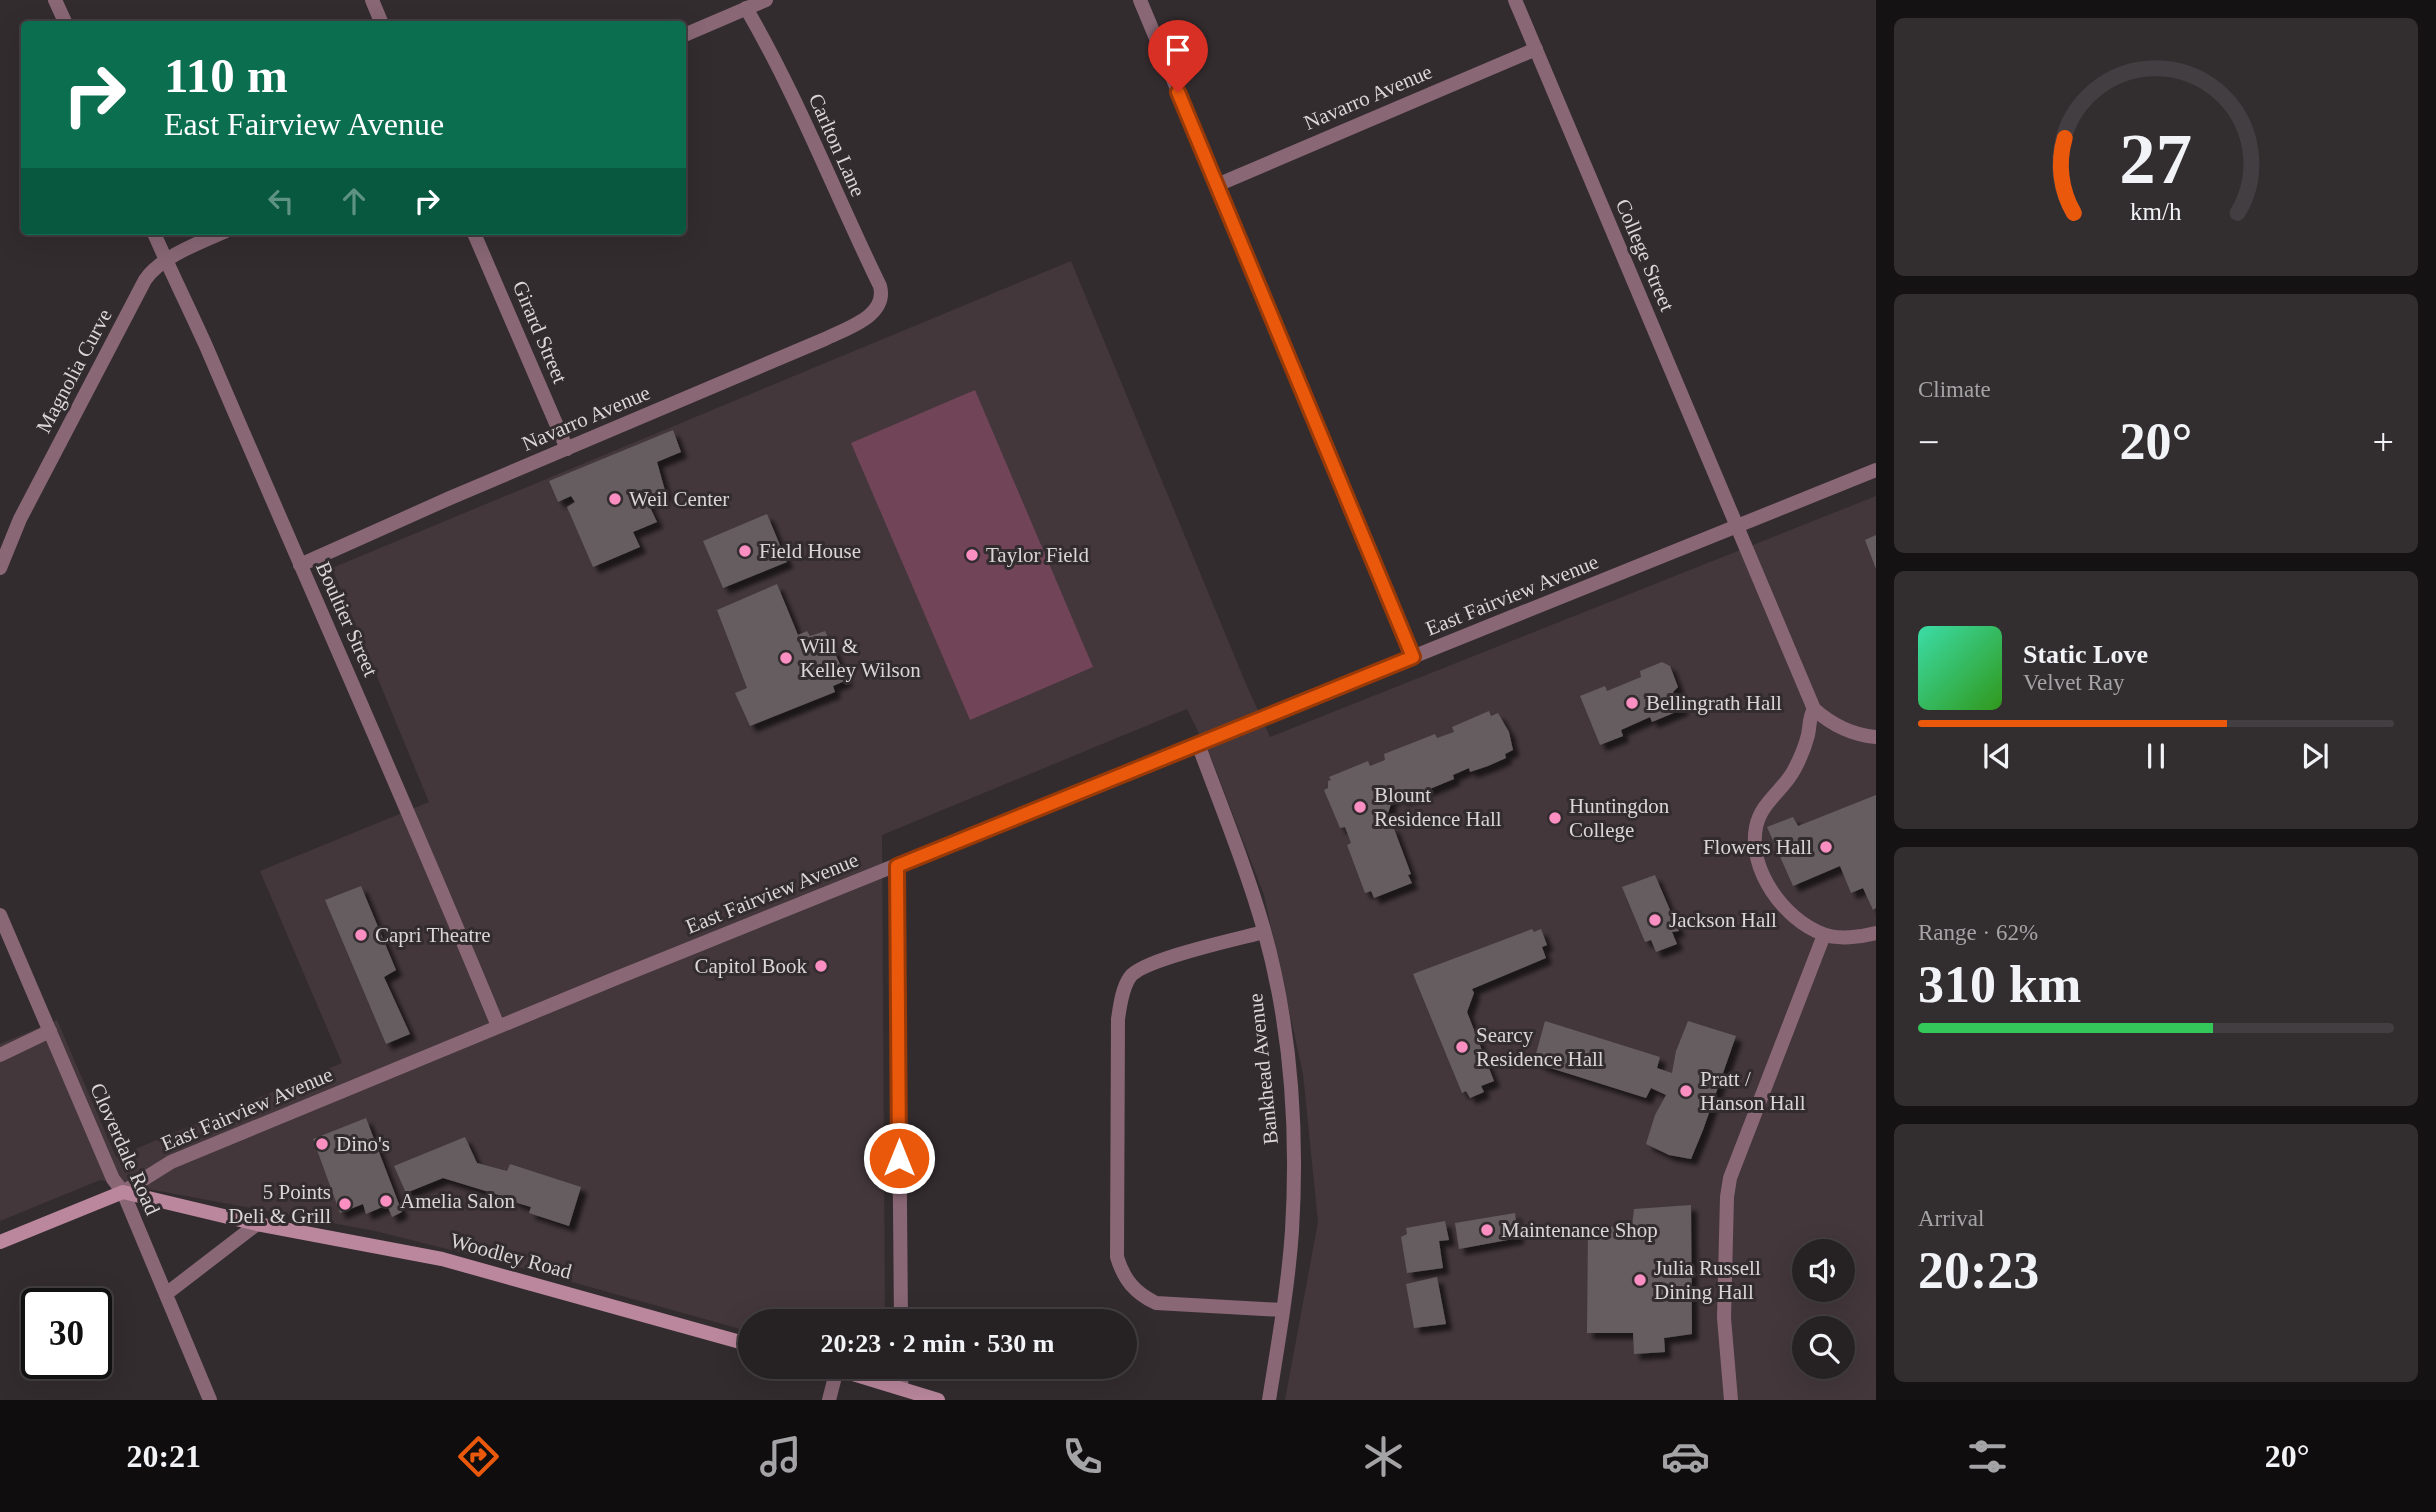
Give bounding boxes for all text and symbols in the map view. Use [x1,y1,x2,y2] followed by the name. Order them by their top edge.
[1148,20,1208,92] pin
[1159,31,1197,69] icon: arrive
[164,48,288,103] text: 110 m
[49,49,140,140] icon: right
[1300,59,1436,135] street label: Navarro Avenue
[804,90,870,200] street label: Carlton Lane
[164,106,444,142] text: East Fairview Avenue
[2120,119,2192,200] text: 27
[262,182,300,220] icon: left
[335,182,373,220] icon: ahead
[408,182,446,220] icon: right
[1611,195,1679,315] street label: College Street
[2130,198,2182,225] text: km/h
[508,277,572,387] street label: Girard Street
[31,305,117,437] street label: Magnolia Curve
[1918,377,1991,402] text: Climate
[518,380,654,456] street label: Navarro Avenue
[2120,413,2192,470] text: 20°
[1918,421,1939,463] text: −
[2373,421,2394,463] text: +
[629,487,729,511] place label: Weil Center
[607,491,623,507] marker: Weil Center
[759,539,861,563] place label: Field House
[737,543,753,559] marker: Field House
[986,543,1089,567] place label: Taylor Field
[964,547,980,563] marker: Taylor Field
[1422,549,1602,641] street label: East Fairview Avenue
[311,558,383,680] street label: Boultier Street
[800,634,921,682] place label: Will & Kelley Wilson
[2023,640,2148,669] text: Static Love
[778,650,794,666] marker: Will & Kelley Wilson
[2023,670,2125,695] text: Velvet Ray
[1646,691,1782,715] place label: Bellingrath Hall
[1624,695,1640,711] marker: Bellingrath Hall
[1978,737,2016,775] icon: previous
[2137,737,2175,775] icon: pause
[2296,737,2334,775] icon: next
[1374,783,1502,831] place label: Blount Residence Hall
[1569,794,1670,842] place label: Huntingdon College
[1352,799,1368,815] marker: Blount Residence Hall
[1547,810,1563,826] marker: Huntingdon College
[1703,835,1812,859] place label: Flowers Hall
[1818,839,1834,855] marker: Flowers Hall
[682,847,862,939] street label: East Fairview Avenue
[1669,908,1777,932] place label: Jackson Hall
[1647,912,1663,928] marker: Jackson Hall
[1918,920,2038,945] text: Range · 62%
[375,923,491,947] place label: Capri Theatre
[353,927,369,943] marker: Capri Theatre
[694,954,807,978] place label: Capitol Book
[1918,956,2081,1013] text: 310 km
[813,958,829,974] marker: Capitol Book
[1243,992,1283,1146] street label: Bankhead Avenue
[1476,1023,1604,1071] place label: Searcy Residence Hall
[1454,1039,1470,1055] marker: Searcy Residence Hall
[158,1062,336,1156] street label: East Fairview Avenue
[1700,1067,1806,1115] place label: Pratt / Hanson Hall
[85,1079,165,1219] street label: Cloverdale Road
[1678,1083,1694,1099] marker: Pratt / Hanson Hall
[862,1121,936,1195] position arrow
[336,1132,390,1156] place label: Dino's
[314,1136,330,1152] marker: Dino's
[228,1180,331,1228] place label: 5 Points Deli & Grill
[400,1189,515,1213] place label: Amelia Salon
[378,1193,394,1209] marker: Amelia Salon
[337,1196,353,1212] marker: 5 Points Deli & Grill
[1918,1206,1984,1231] text: Arrival
[1501,1218,1658,1242] place label: Maintenance Shop
[1479,1222,1495,1238] marker: Maintenance Shop
[448,1228,575,1284] street label: Woodley Road
[1792,1239,1855,1379] map controls
[1792,1239,1855,1302] button: sound
[1918,1242,2039,1299] text: 20:23
[1654,1256,1761,1304] place label: Julia Russell Dining Hall
[1632,1272,1648,1288] marker: Julia Russell Dining Hall
[21,1288,112,1379] speed limit sign: 30
[1792,1316,1855,1379] button: search
[821,1329,1055,1358] text: 20:23 · 2 min · 530 m
[454,1432,503,1481] icon: directions
[756,1432,805,1481] icon: music
[1058,1432,1107,1481] icon: phone
[1359,1432,1408,1481] icon: climate
[1661,1432,1710,1481] icon: car
[1963,1432,2012,1481] icon: filters
[126,1438,201,1474] text: 20:21
[2265,1438,2310,1474] text: 20°

